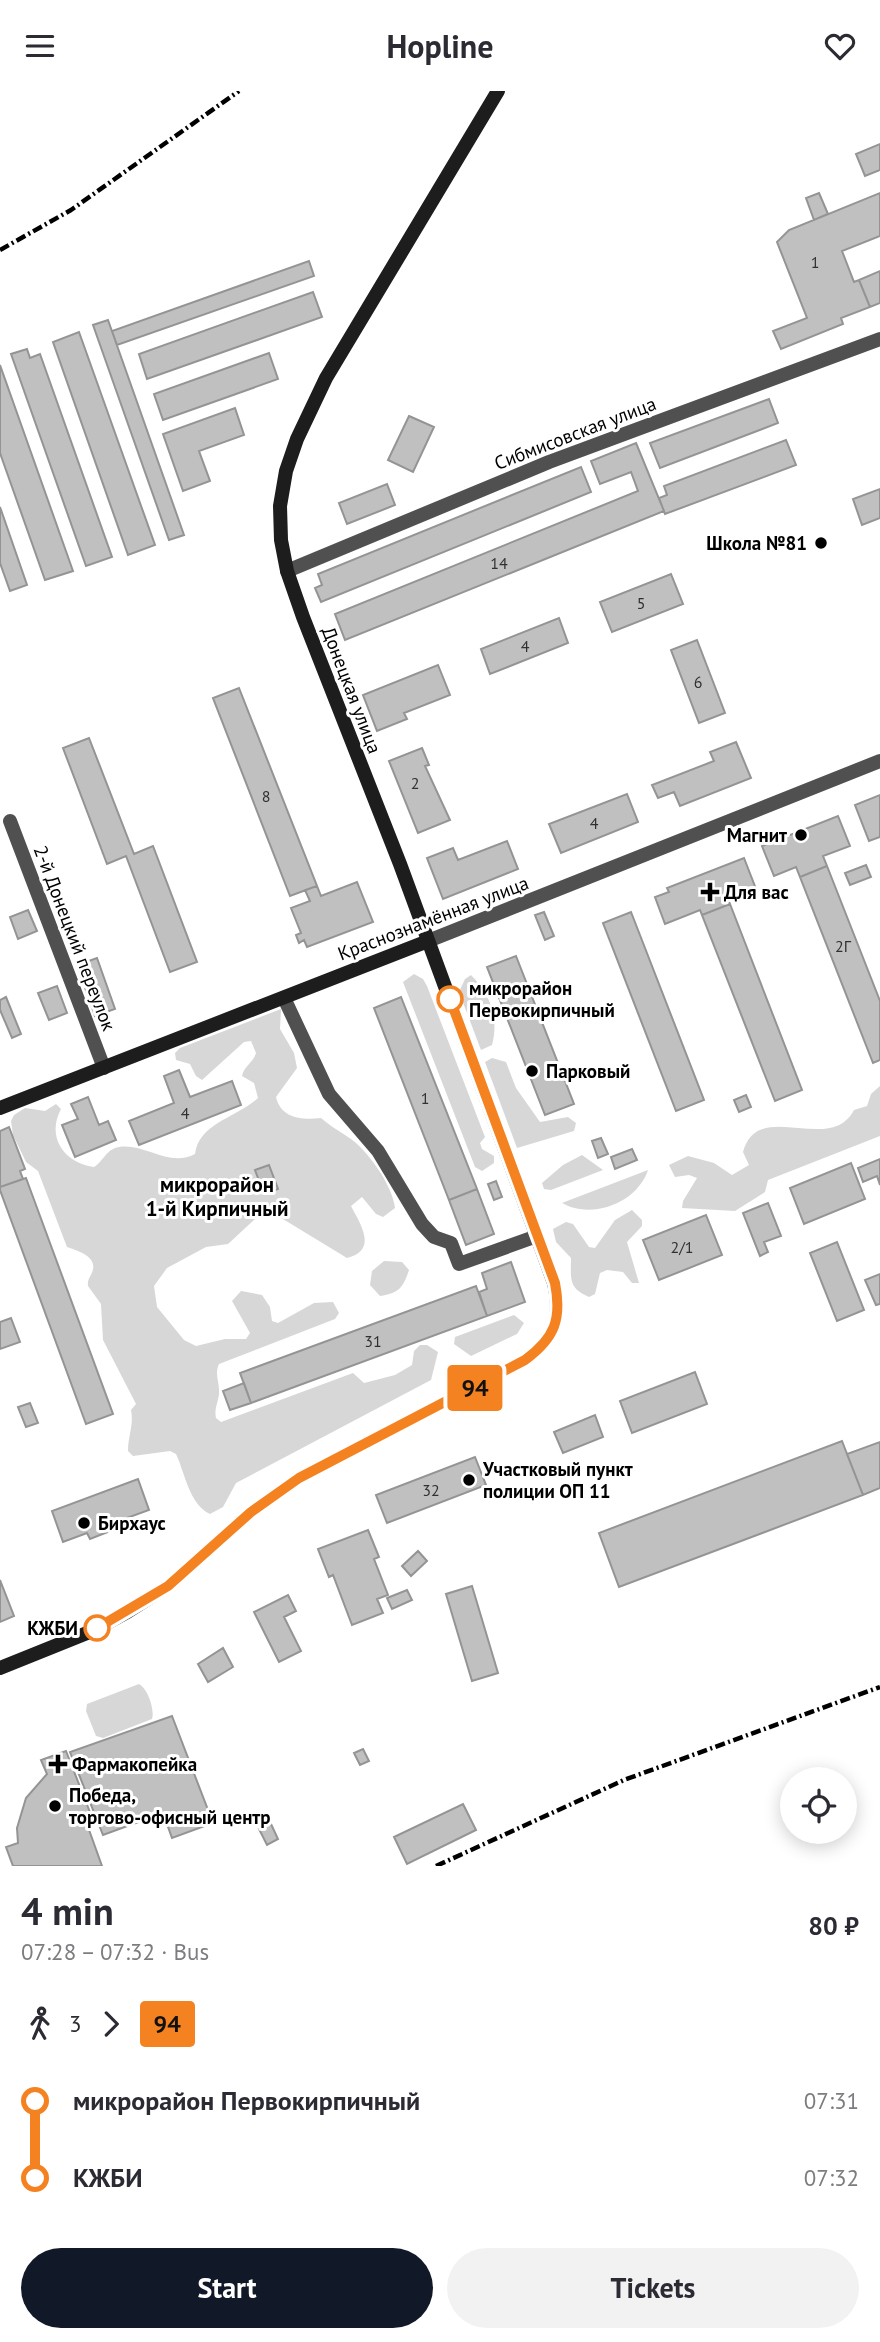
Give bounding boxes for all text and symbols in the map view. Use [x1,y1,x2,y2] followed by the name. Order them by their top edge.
[386,25,494,67] text: Hopline
[21,27,59,65] icon: menu
[821,27,859,65] icon: heart
[811,252,819,272] house number: 1
[491,391,659,475] street label: Сибмисовская улица
[706,531,807,555] place label: Школа №81
[813,535,829,551] marker: Школа №81
[490,553,508,573] house number: 14
[637,593,645,613] house number: 5
[317,623,387,757] street label: Донецкая улица
[521,636,530,656] house number: 4
[694,672,702,692] house number: 6
[411,773,419,793] house number: 2
[262,786,270,806] house number: 8
[590,813,599,833] house number: 4
[727,823,787,847] place label: Магнит
[793,827,809,843] marker: Магнит
[29,842,121,1034] street label: 2-й Донецкий переулок
[334,870,532,966] street label: Краснознамённая улица
[724,880,789,904] place label: Для вас
[702,884,718,900] marker: Для вас
[835,936,852,956] house number: 2Г
[469,976,615,1022] place label: микрорайон Первокирпичный
[437,986,463,1012] marker: микрорайон Первокирпичный
[546,1059,630,1083] place label: Парковый
[524,1063,540,1079] marker: Парковый
[421,1088,429,1108] house number: 1
[181,1103,190,1123] house number: 4
[146,1171,288,1222] district label: микрорайон 1-й Кирпичный
[670,1237,694,1257] house number: 2/1
[364,1331,382,1351] house number: 31
[444,1365,506,1411] line badge: 94
[461,1372,489,1403] text: 94
[482,1457,633,1503] place label: Участковый пункт полиции ОП 11
[461,1472,477,1488] marker: Участковый пункт полиции ОП 11
[422,1480,440,1500] house number: 32
[98,1511,166,1535] place label: Бирхаус
[76,1515,92,1531] marker: Бирхаус
[84,1615,110,1641] marker: КЖБИ
[27,1616,78,1640] place label: КЖБИ
[72,1752,197,1776] place label: Фармакопейка
[50,1756,66,1772] marker: Фармакопейка
[780,1767,857,1844] map controls
[780,1767,857,1844] button: locate
[69,1783,271,1829] place label: Победа, торгово-офисный центр
[47,1798,63,1814] marker: Победа, торгово-офисный центр
[21,1886,114,1935] text: 4 min
[808,1909,859,1942] text: 80 ₽
[21,1937,209,1966] text: 07:28 – 07:32 · Bus
[21,2005,59,2043] icon: walk
[92,2005,130,2043] icon: forward
[154,2008,181,2039] text: 94
[69,2009,82,2038] text: 3
[73,2084,420,2117] text: микрорайон Первокирпичный
[804,2086,859,2115] text: 07:31
[73,2161,143,2194] text: КЖБИ
[804,2163,859,2192] text: 07:32
[21,2248,433,2328] button: Start
[447,2248,859,2328] button: Tickets

